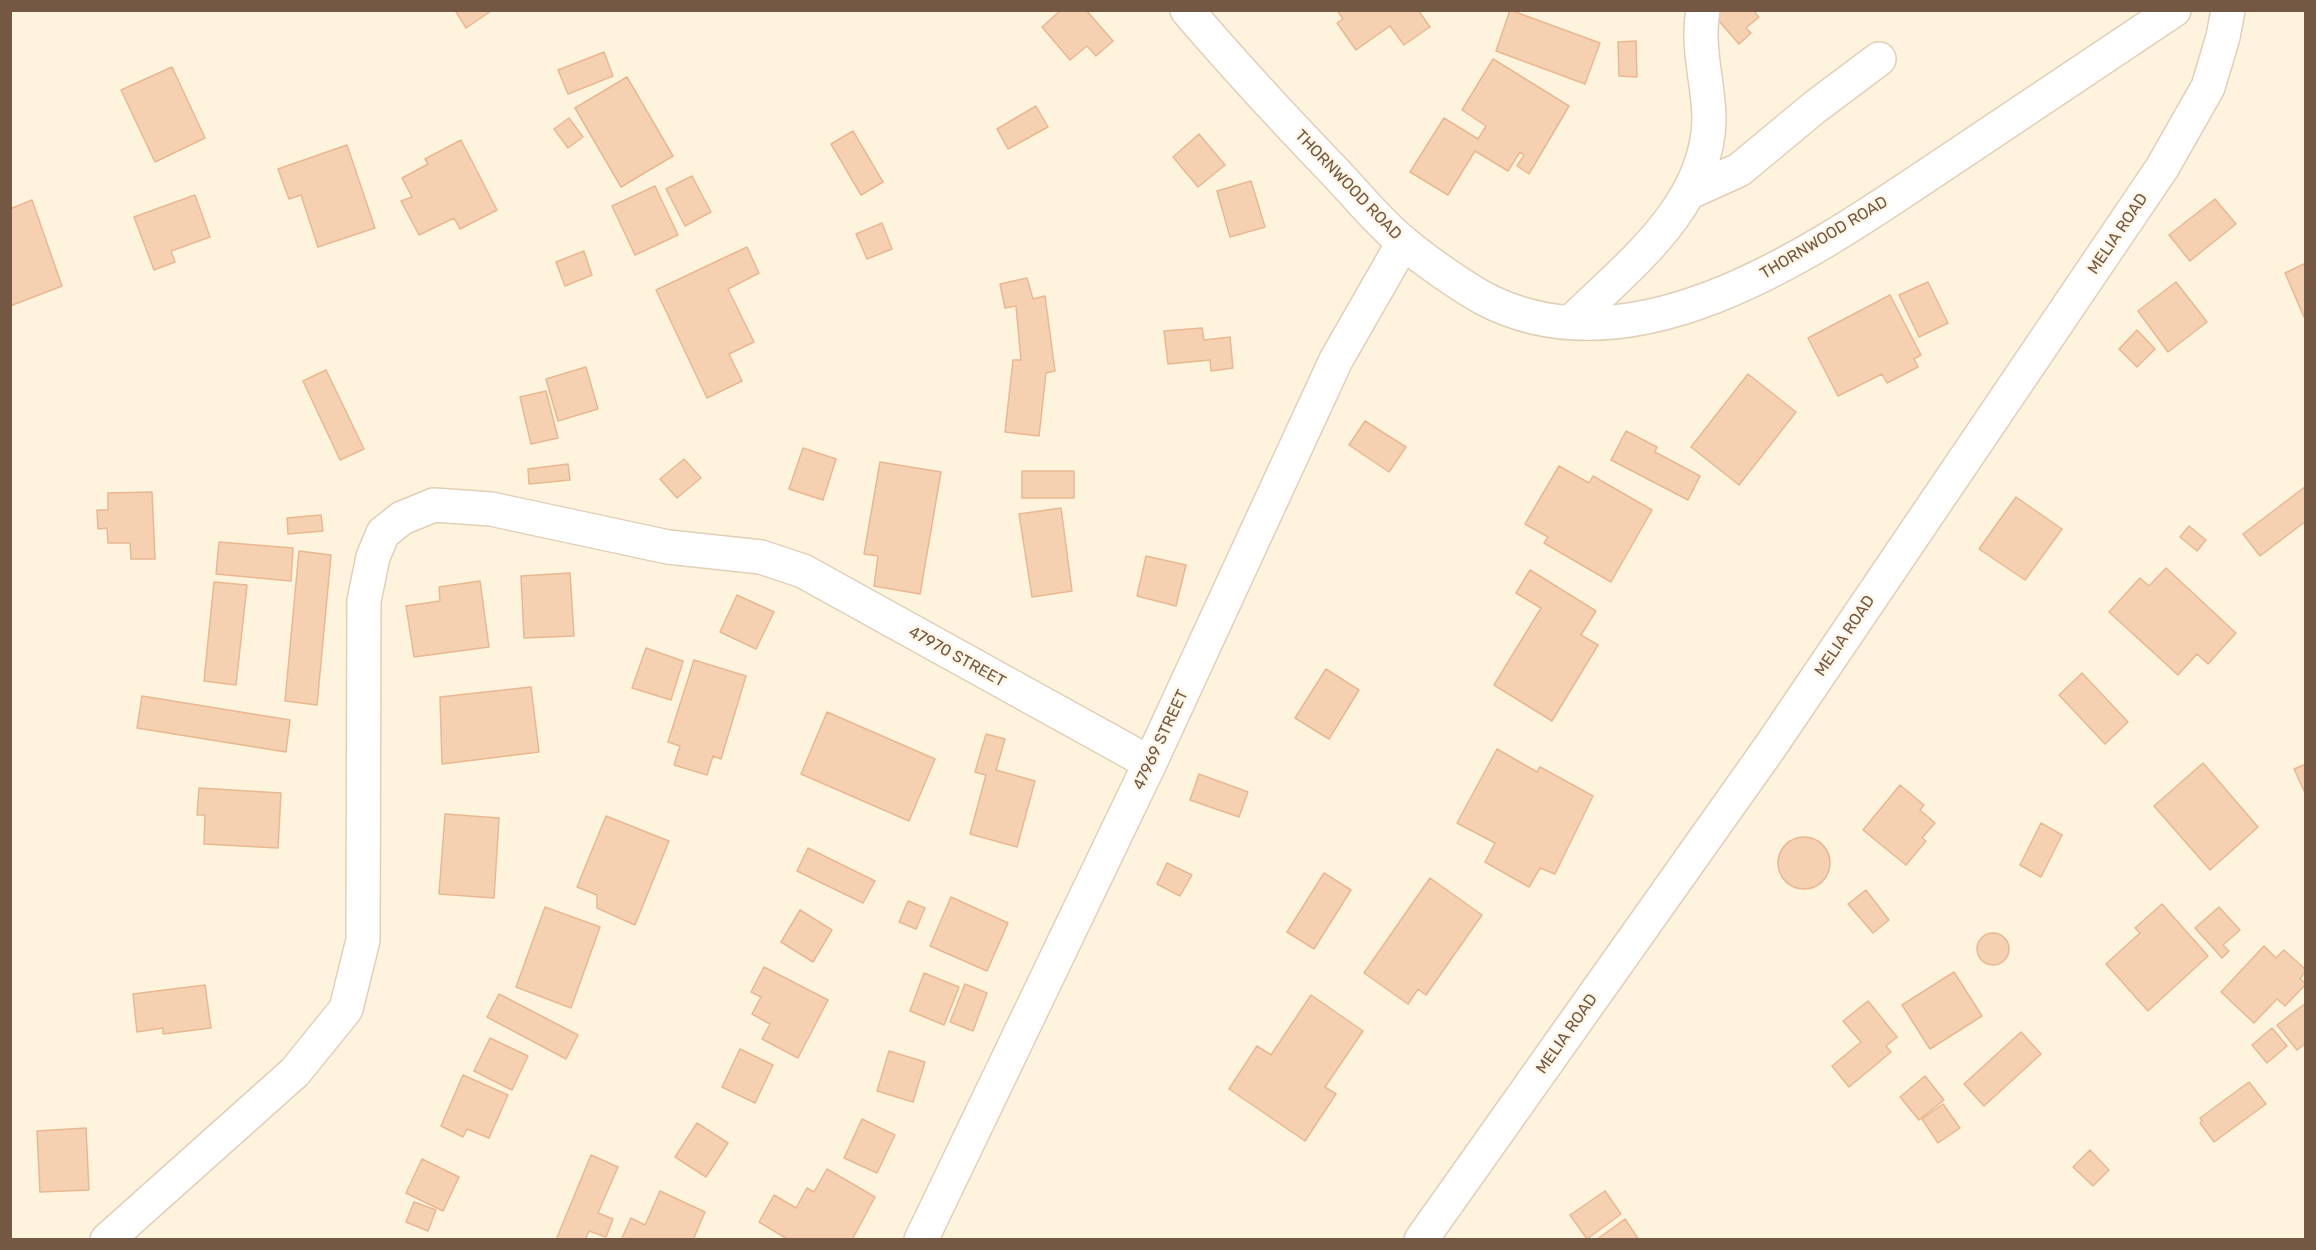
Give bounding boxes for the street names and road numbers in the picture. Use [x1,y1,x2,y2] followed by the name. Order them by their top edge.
[1291,126,1405,244] street label: THORNWOOD ROAD
[2084,190,2152,278] street label: MELIA ROAD
[1757,192,1891,284] street label: THORNWOOD ROAD
[1811,592,1879,680] street label: MELIA ROAD
[905,622,1009,692] street label: 47970 STREET
[1129,687,1193,793] street label: 47969 STREET
[1532,990,1602,1078] street label: MELIA ROAD

